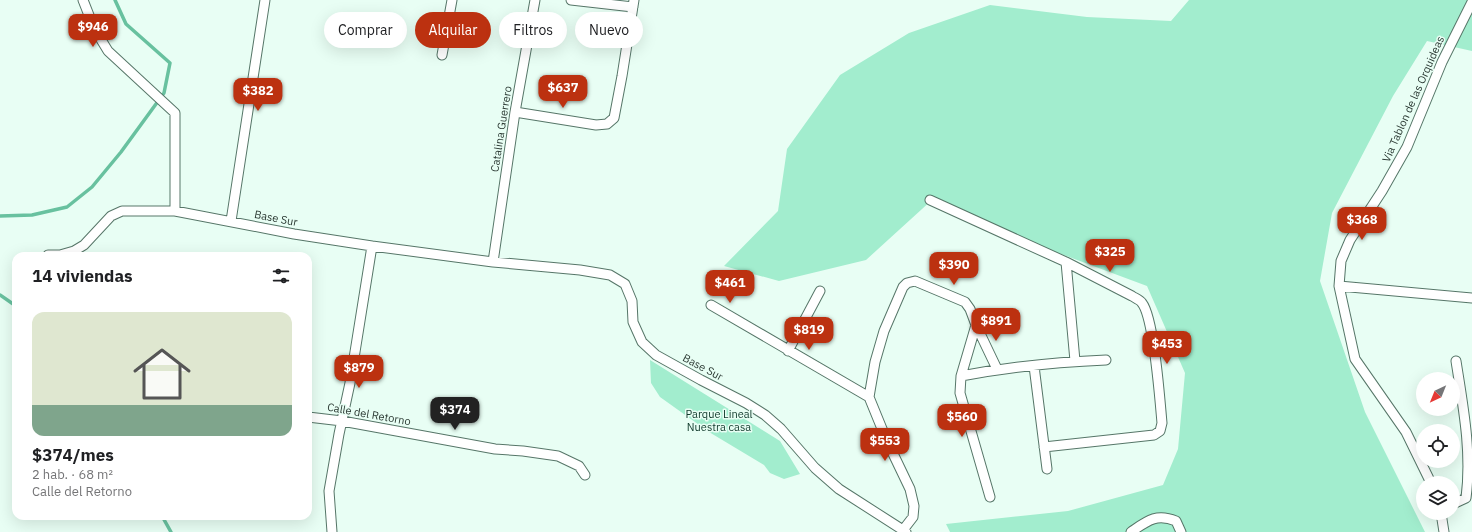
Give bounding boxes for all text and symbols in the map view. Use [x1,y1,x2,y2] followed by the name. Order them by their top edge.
[324,12,407,48] chip: Comprar
[415,12,491,48] chip: Alquilar
[499,12,567,48] chip: Filtros
[575,12,643,48] chip: Nuevo
[69,14,117,48] pin: $946
[77,18,109,35] text: $946
[1379,34,1447,164] street label: Via Tablon de las Orquideas
[539,75,587,109] pin: $637
[234,78,282,112] pin: $382
[547,79,579,96] text: $637
[242,82,274,99] text: $382
[487,85,515,173] street label: Catalina Guerrero
[253,207,299,229] street label: Base Sur
[1338,207,1386,241] pin: $368
[1346,211,1378,228] text: $368
[1086,239,1134,273] pin: $325
[1094,243,1126,260] text: $325
[930,252,978,286] pin: $390
[938,256,970,273] text: $390
[32,265,133,287] text: 14 viviendas
[270,265,292,287] icon: filters
[706,270,754,304] pin: $461
[714,274,746,291] text: $461
[972,308,1020,342] pin: $891
[980,312,1012,329] text: $891
[785,317,833,351] pin: $819
[793,321,825,338] text: $819
[1143,331,1191,365] pin: $453
[1151,335,1183,352] text: $453
[126,338,198,410] icon: home
[680,351,726,383] street label: Base Sur
[335,355,383,389] pin: $879
[343,359,375,376] text: $879
[1416,372,1460,416] north arrow
[1416,372,1460,520] map controls
[431,397,479,431] pin: $374
[326,400,412,428] street label: Calle del Retorno
[439,401,471,418] text: $374
[938,404,986,438] pin: $560
[685,407,753,434] park label: Parque Lineal Nuestra casa
[946,408,978,425] text: $560
[1416,424,1460,468] button: locate
[861,428,909,462] pin: $553
[869,432,901,449] text: $553
[32,444,114,466] text: $374/mes
[32,466,113,483] text: 2 hab. · 68 m²
[1416,476,1460,520] button: layers
[32,483,132,500] text: Calle del Retorno

